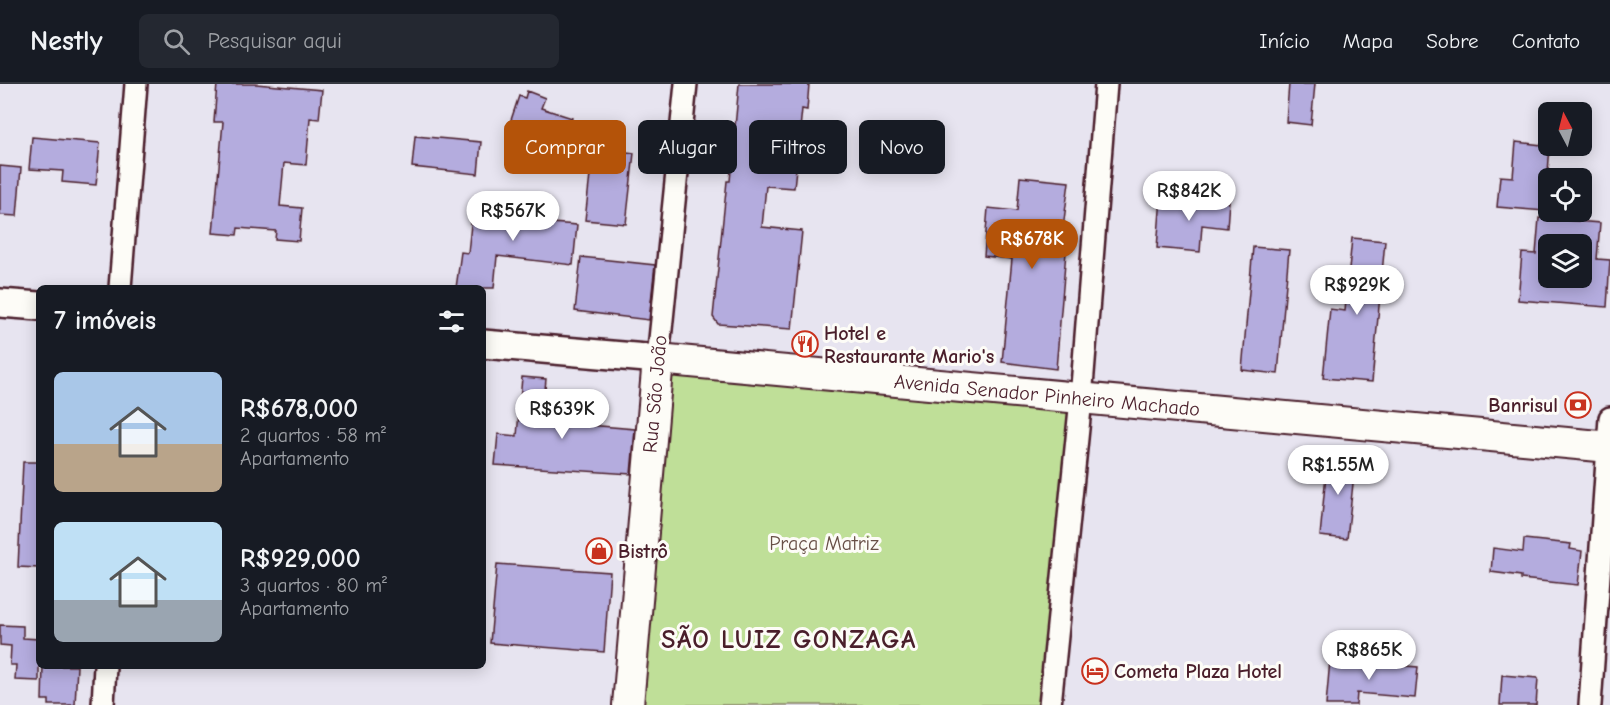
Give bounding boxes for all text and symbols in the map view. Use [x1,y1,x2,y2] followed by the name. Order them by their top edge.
[139,14,559,68] search box
[30,25,103,57] text: Nestly
[160,25,193,58] icon: search
[208,28,342,54] text: Pesquisar aqui
[1259,29,1310,53] text: Início
[1343,29,1393,53] text: Mapa
[1426,29,1479,53] text: Sobre
[1512,29,1580,53] text: Contato
[1538,102,1592,156] north arrow
[1538,102,1592,288] map controls
[504,120,626,174] chip: Comprar
[638,120,737,174] chip: Alugar
[749,120,847,174] chip: Filtros
[859,120,945,174] chip: Novo
[1538,168,1592,222] button: locate
[1140,171,1238,222] pin: R$842K
[1157,179,1221,202] text: R$842K
[464,191,562,242] pin: R$567K
[480,199,546,222] text: R$567K
[983,219,1081,270] pin: R$678K
[1000,227,1064,250] text: R$678K
[1538,234,1592,288] button: layers
[1308,265,1406,316] pin: R$929K
[1324,273,1390,296] text: R$929K
[435,305,468,338] icon: filters
[54,306,156,336] text: 7 imóveis
[824,322,994,368] place label: Hotel e Restaurante Mario's
[790,329,820,359] restaurant icon: Hotel e Restaurante Mario's
[638,334,672,454] street label: Rua São João
[893,369,1201,421] street label: Avenida Senador Pinheiro Machado
[513,389,611,440] pin: R$639K
[1563,390,1593,420] bank icon: Banrisul
[240,394,358,424] text: R$678,000
[1488,394,1558,417] place label: Banrisul
[102,396,174,468] icon: home
[529,397,595,420] text: R$639K
[240,424,386,447] text: 2 quartos · 58 m²
[1283,445,1393,496] pin: R$1.55M
[240,447,349,470] text: Apartamento
[1302,453,1374,476] text: R$1.55M
[769,532,879,555] park label: Praça Matriz
[584,536,614,566] shop icon: Bistrô
[618,540,668,563] place label: Bistrô
[240,544,361,574] text: R$929,000
[102,546,174,618] icon: home
[240,574,387,597] text: 3 quartos · 80 m²
[240,597,349,620] text: Apartamento
[661,624,917,655] district label: SÃO LUIZ GONZAGA
[1320,630,1418,681] pin: R$865K
[1336,638,1402,661] text: R$865K
[1080,656,1110,686] hotel icon: Cometa Plaza Hotel
[1114,660,1282,683] place label: Cometa Plaza Hotel

